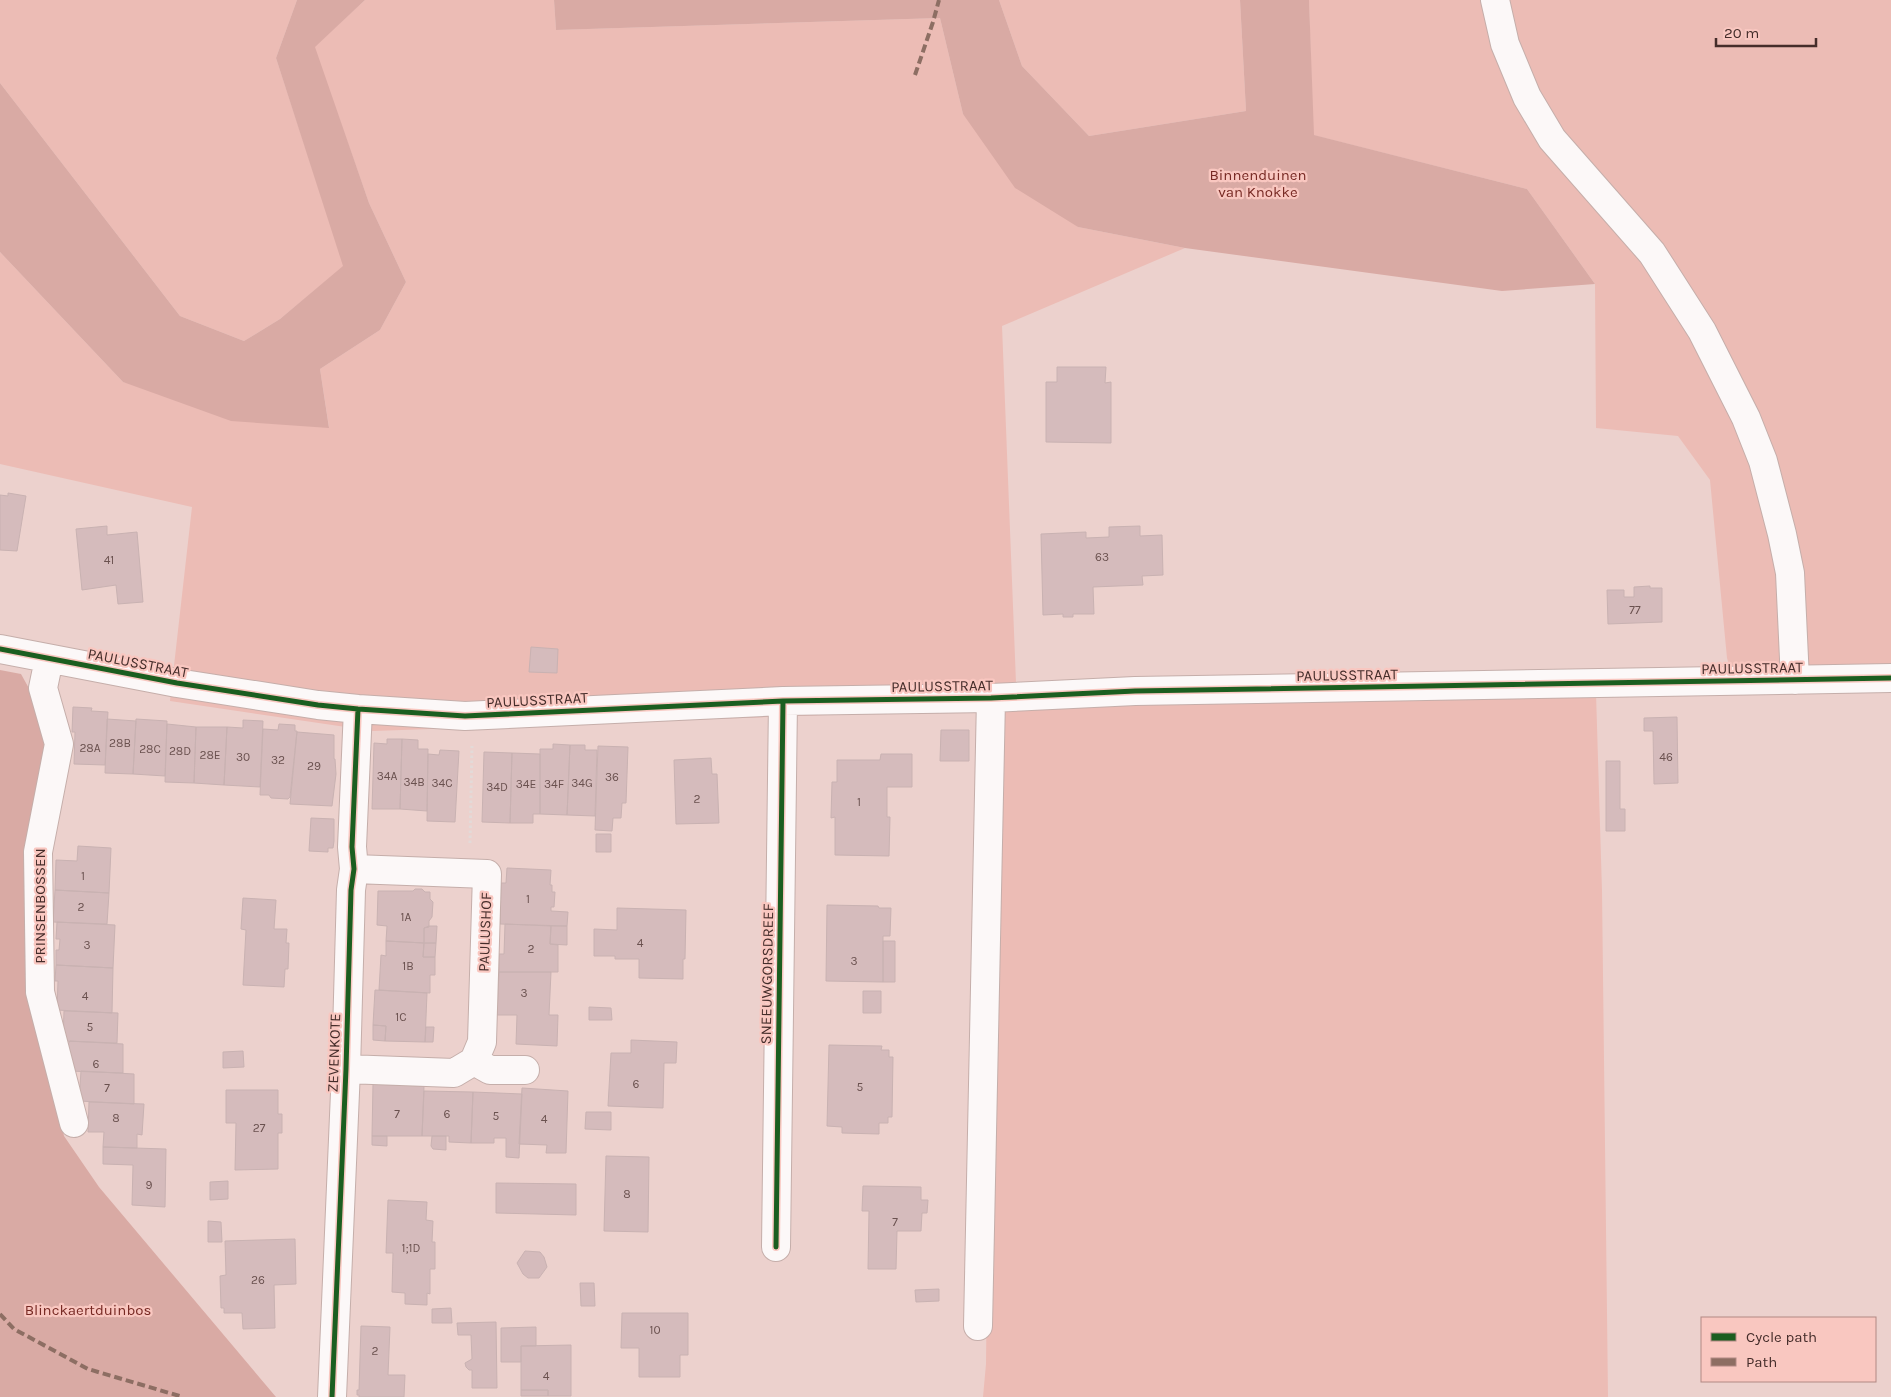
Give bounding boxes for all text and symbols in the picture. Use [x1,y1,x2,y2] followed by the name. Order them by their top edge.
[1716,15,1816,47] scale bar
[1724,24,1759,42] text: 20 m
[1210,166,1306,201] park label: Binnenduinen van Knokke
[1095,550,1109,564] house number: 63
[104,553,114,567] house number: 41
[1629,603,1641,617] house number: 77
[86,644,190,682] street label: PAULUSSTRAAT
[1701,658,1804,678] street label: PAULUSSTRAAT
[1296,665,1399,685] street label: PAULUSSTRAAT
[891,676,994,696] street label: PAULUSSTRAAT
[486,688,589,712] street label: PAULUSSTRAAT
[109,736,131,750] house number: 28B
[79,741,101,755] house number: 28A
[139,742,161,756] house number: 28C
[169,744,191,758] house number: 28D
[199,748,221,762] house number: 28E
[236,750,250,764] house number: 30
[1659,750,1673,764] house number: 46
[271,753,285,767] house number: 32
[307,759,321,773] house number: 29
[377,769,397,783] house number: 34A
[605,770,619,784] house number: 36
[403,775,425,789] house number: 34B
[431,776,453,790] house number: 34C
[571,776,593,790] house number: 34G
[516,777,536,791] house number: 34E
[544,777,564,791] house number: 34F
[486,780,508,794] house number: 34D
[694,792,701,806] house number: 2
[857,795,861,809] house number: 1
[31,848,49,964] street label: PRINSENBOSSEN
[81,869,85,883] house number: 1
[475,892,495,972] street label: PAULUSHOF
[526,892,530,906] house number: 1
[78,900,85,914] house number: 2
[757,903,777,1045] street label: SNEEUWGORSDREEF
[401,910,412,924] house number: 1A
[637,936,644,950] house number: 4
[83,938,91,952] house number: 3
[528,942,535,956] house number: 2
[850,954,858,968] house number: 3
[402,959,414,973] house number: 1B
[520,986,528,1000] house number: 3
[82,989,89,1003] house number: 4
[395,1010,407,1024] house number: 1C
[324,1013,344,1093] street label: ZEVENKOTE
[87,1020,94,1034] house number: 5
[93,1057,100,1071] house number: 6
[633,1077,640,1091] house number: 6
[857,1080,864,1094] house number: 5
[104,1081,110,1095] house number: 7
[394,1107,400,1121] house number: 7
[444,1107,451,1121] house number: 6
[493,1109,500,1123] house number: 5
[112,1111,120,1125] house number: 8
[541,1112,548,1126] house number: 4
[253,1121,266,1135] house number: 27
[146,1178,153,1192] house number: 9
[623,1187,631,1201] house number: 8
[892,1215,898,1229] house number: 7
[402,1241,421,1255] house number: 1;1D
[251,1273,265,1287] house number: 26
[25,1301,151,1319] park label: Blinckaertduinbos
[1701,1317,1876,1382] legend
[649,1323,661,1337] house number: 10
[1746,1328,1817,1346] text: Cycle path
[372,1344,379,1358] house number: 2
[1746,1353,1777,1371] text: Path
[543,1369,550,1383] house number: 4

